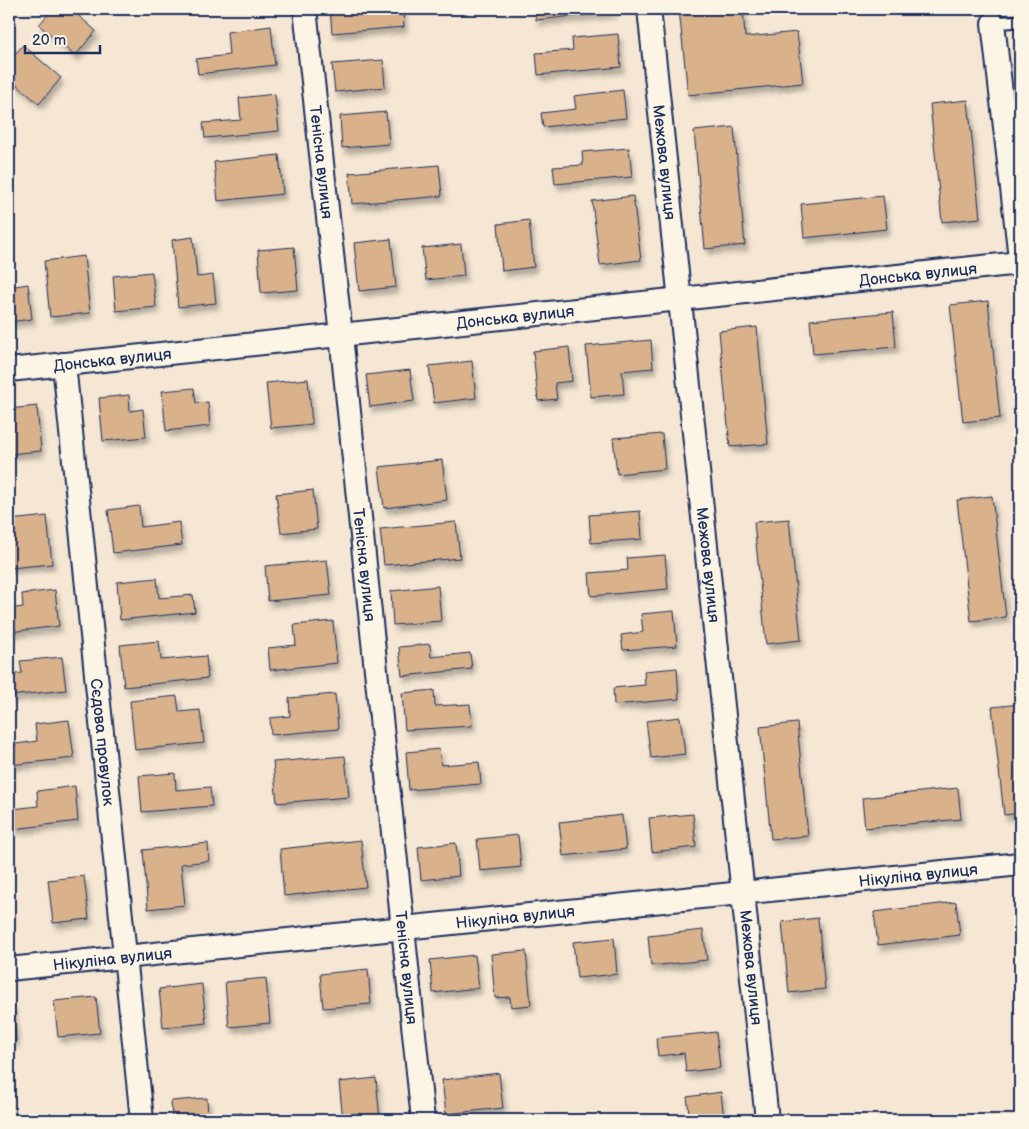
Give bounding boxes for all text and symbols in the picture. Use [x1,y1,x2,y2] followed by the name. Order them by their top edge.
[25,22,100,54] scale bar
[32,31,66,50] text: 20 m
[648,104,679,221] street label: Межова вулиця
[305,105,336,220] street label: Тенісна вулиця
[858,260,978,291] street label: Донська вулиця
[455,302,575,334] street label: Донська вулиця
[53,345,173,376] street label: Донська вулиця
[692,506,723,624] street label: Межова вулиця
[348,507,379,623] street label: Тенісна вулиця
[85,678,118,807] street label: Сєдова провулок
[858,860,979,892] street label: Нікуліна вулиця
[455,902,576,934] street label: Нікуліна вулиця
[735,909,766,1026] street label: Межова вулиця
[390,910,421,1026] street label: Тенісна вулиця
[52,944,173,975] street label: Нікуліна вулиця

